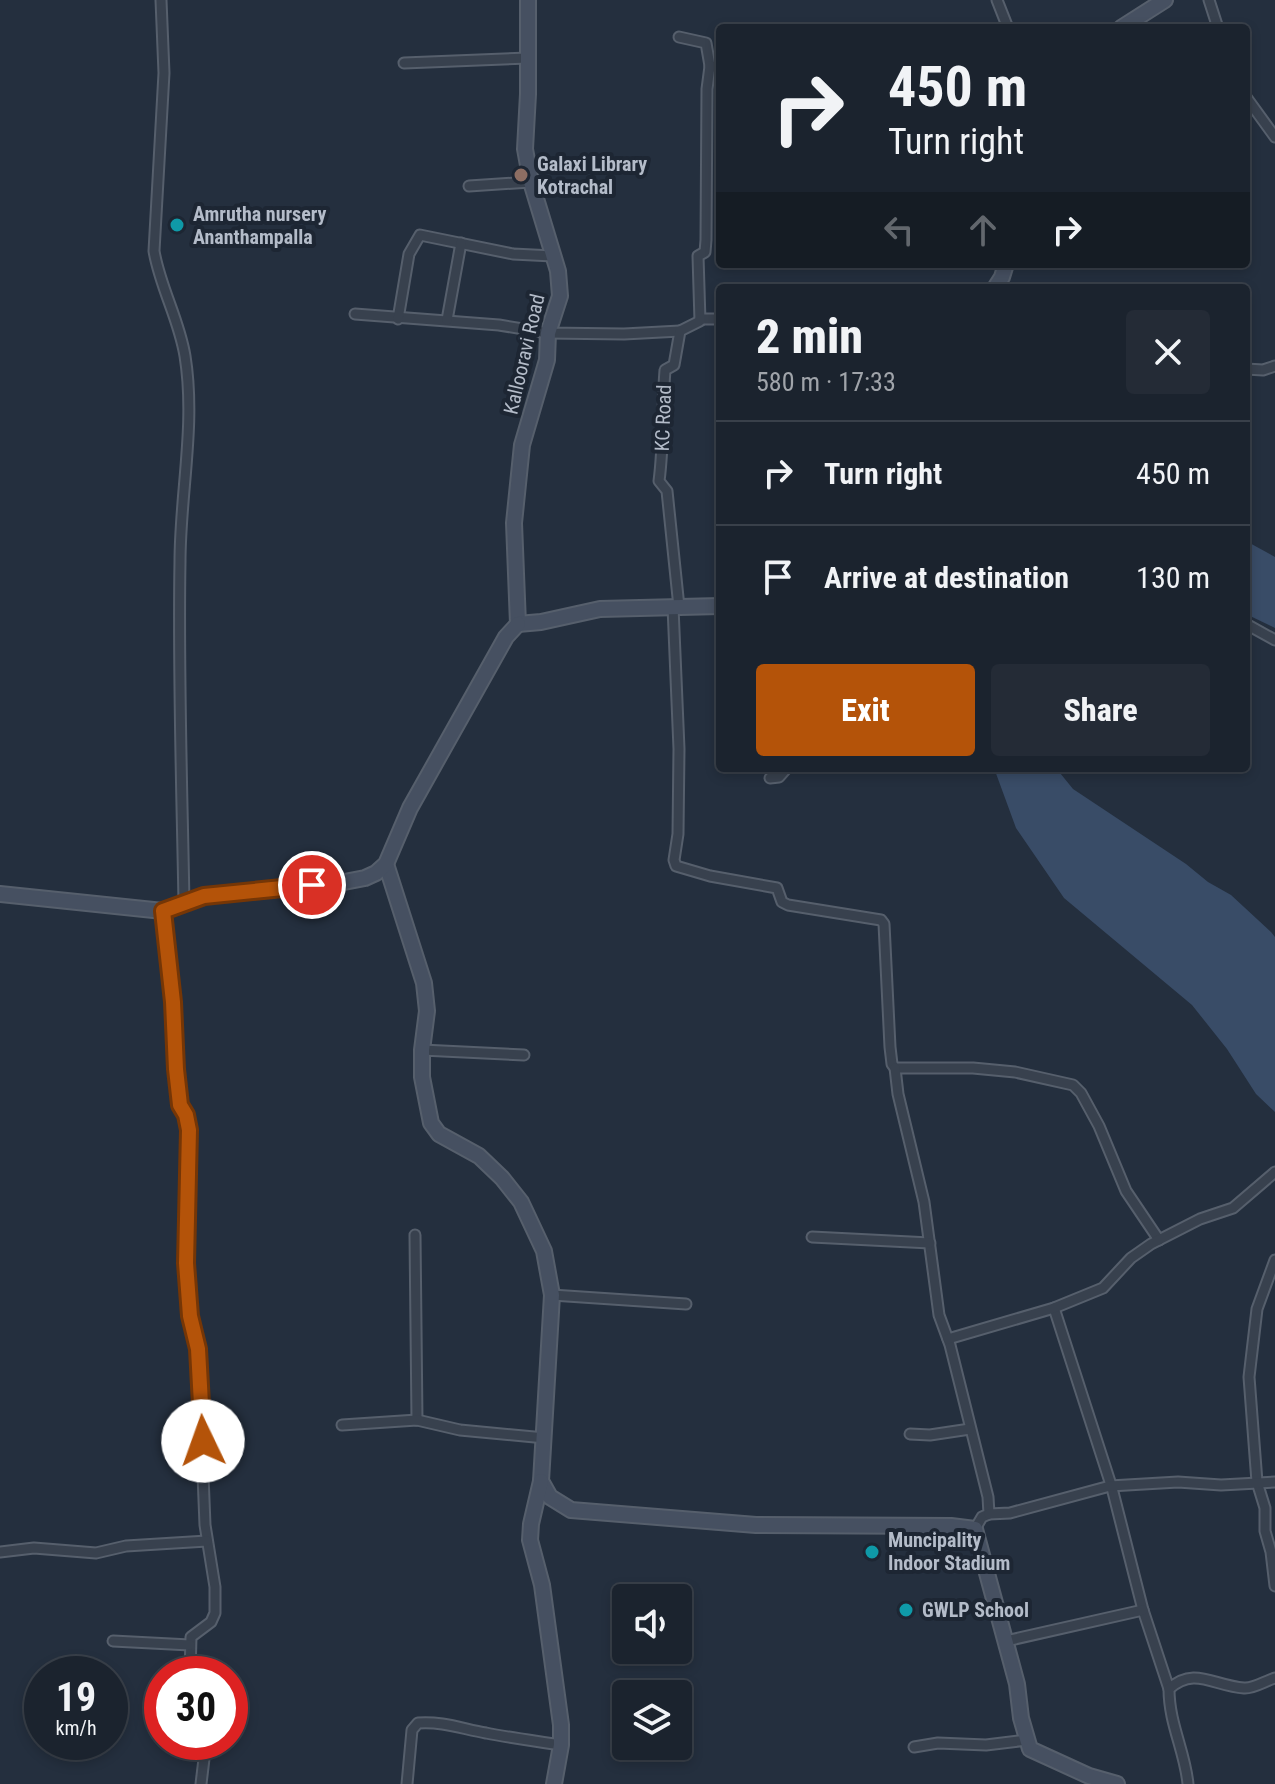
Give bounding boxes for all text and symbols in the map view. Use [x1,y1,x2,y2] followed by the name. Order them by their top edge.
[888,54,1027,120] text: 450 m
[756,56,860,160] icon: right
[888,121,1024,163] text: Turn right
[537,152,647,199] place label: Galaxi Library Kotrachal
[512,166,530,184] marker: Galaxi Library Kotrachal
[193,202,327,249] place label: Amrutha nursery Ananthampalla
[877,208,921,252] icon: left
[961,208,1005,252] icon: ahead
[1045,208,1089,252] icon: right
[168,216,186,234] marker: Amrutha nursery Ananthampalla
[498,291,550,417] street label: Kallooravi Road
[756,308,863,365] text: 2 min
[1126,310,1210,394] button: close
[756,367,896,397] text: 580 m · 17:33
[650,384,676,452] street label: KC Road
[756,451,800,495] icon: right
[824,456,942,491] text: Turn right
[1136,456,1210,491] text: 450 m
[756,555,800,599] icon: arrive
[824,560,1069,595] text: Arrive at destination
[1136,560,1210,595] text: 130 m
[756,664,975,756] button: Exit
[991,664,1210,756] button: Share
[278,851,346,919] pin
[290,863,334,907] icon: arrive
[161,1399,245,1483] position arrow
[888,1528,1010,1575] place label: Muncipality Indoor Stadium
[863,1543,881,1561] marker: Muncipality Indoor Stadium
[612,1584,692,1760] map controls
[612,1584,692,1664] button: sound
[922,1598,1029,1622] place label: GWLP School
[897,1601,915,1619] marker: GWLP School
[144,1656,248,1760] speed limit sign: 30
[56,1674,96,1721] text: 19
[612,1680,692,1760] button: layers
[55,1716,97,1740] text: km/h

